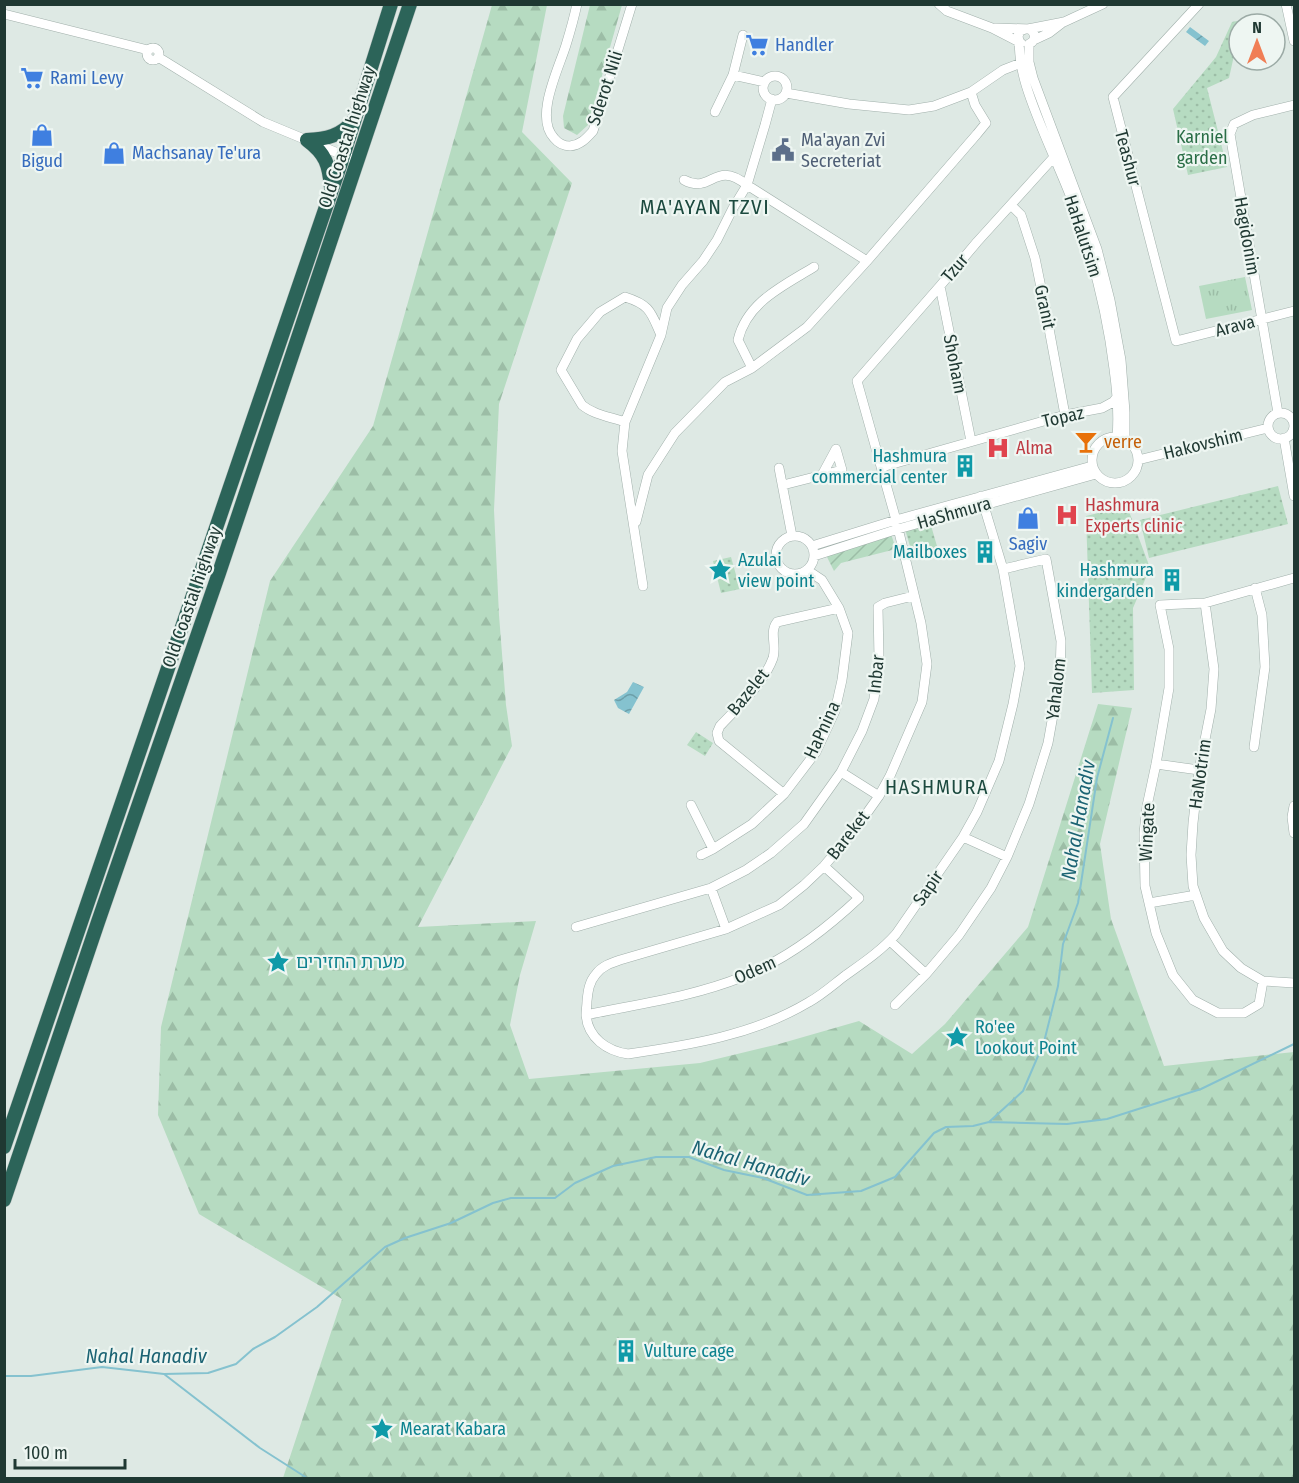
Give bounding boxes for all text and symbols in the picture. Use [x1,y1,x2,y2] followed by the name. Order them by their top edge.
[1227,12,1287,72] north arrow
[1252,18,1262,37] text: N
[744,32,770,58] supermarket icon: Handler
[775,34,834,56] place label: Handler
[583,48,627,128] street label: Sderot Nili
[314,63,380,211] street label: Old Coastal highway
[19,65,45,91] supermarket icon: Rami Levy
[50,67,124,89] place label: Rami Levy
[29,122,55,148] shop icon: Bigud
[1176,126,1228,169] park label: Karniel garden
[1110,127,1146,189] street label: Teashur
[801,129,885,172] place label: Ma'ayan Zvi Secreteriat
[770,137,796,163] public building icon: Ma'ayan Zvi Secreteriat
[101,140,127,166] shop icon: Machsanay Te'ura
[132,142,261,164] place label: Machsanay Te'ura
[21,150,63,172] place label: Bigud
[1059,192,1107,280] street label: HaHalutsim
[640,194,770,220] district label: MA'AYAN TZVI
[1229,195,1265,277] street label: Hagidonim
[937,249,974,287] street label: Tzur
[1030,283,1060,331] street label: Granit
[1213,310,1257,342] street label: Arava
[938,332,972,396] street label: Shoham
[1040,402,1086,432] street label: Topaz
[1161,424,1245,464] street label: Hakovshim
[1073,429,1099,455] bar icon: verre
[1104,431,1142,453] place label: verre
[985,435,1011,461] hospital icon: Alma
[1016,437,1053,459] place label: Alma
[811,445,948,488] place label: Hashmura commercial center
[952,453,978,479] building icon: Hashmura commercial center
[914,492,994,534] street label: HaShmura
[1085,494,1183,537] place label: Hashmura Experts clinic
[1054,502,1080,528] hospital icon: Hashmura Experts clinic
[1015,505,1041,531] shop icon: Sagiv
[158,524,226,670] street label: Old Coastal highway
[1009,533,1047,555] place label: Sagiv
[972,539,998,565] building icon: Mailboxes
[893,541,967,563] place label: Mailboxes
[738,549,815,592] place label: Azulai view point
[707,557,733,583] place icon: Azulai view point
[1056,559,1154,602] place label: Hashmura kindergarden
[1159,567,1185,593] building icon: Hashmura kindergarden
[863,653,889,694] street label: Inbar
[1041,657,1071,721] street label: Yahalom
[722,664,774,720] street label: Bazelet
[799,698,845,762] street label: HaPnina
[1184,737,1216,811] street label: HaNotrim
[1056,757,1101,882] water label: Nahal Hanadiv
[885,775,989,799] district label: HASHMURA
[1134,802,1160,862] street label: Wingate
[822,806,874,864] street label: Bareket
[908,865,948,910] street label: Sapir
[265,949,291,975] place icon: מערת החזירים
[296,951,405,973] place label: מערת החזירים
[731,951,779,989] street label: Odem
[975,1016,1077,1059] place label: Ro'ee Lookout Point
[944,1024,970,1050] place icon: Ro'ee Lookout Point
[689,1135,814,1192] water label: Nahal Hanadiv
[613,1338,639,1364] building icon: Vulture cage
[644,1340,735,1362] place label: Vulture cage
[85,1344,208,1368] water label: Nahal Hanadiv
[369,1416,395,1442] place icon: Mearat Kabara
[400,1418,506,1440] place label: Mearat Kabara
[15,1432,124,1470] scale bar
[24,1442,68,1464] text: 100 m

